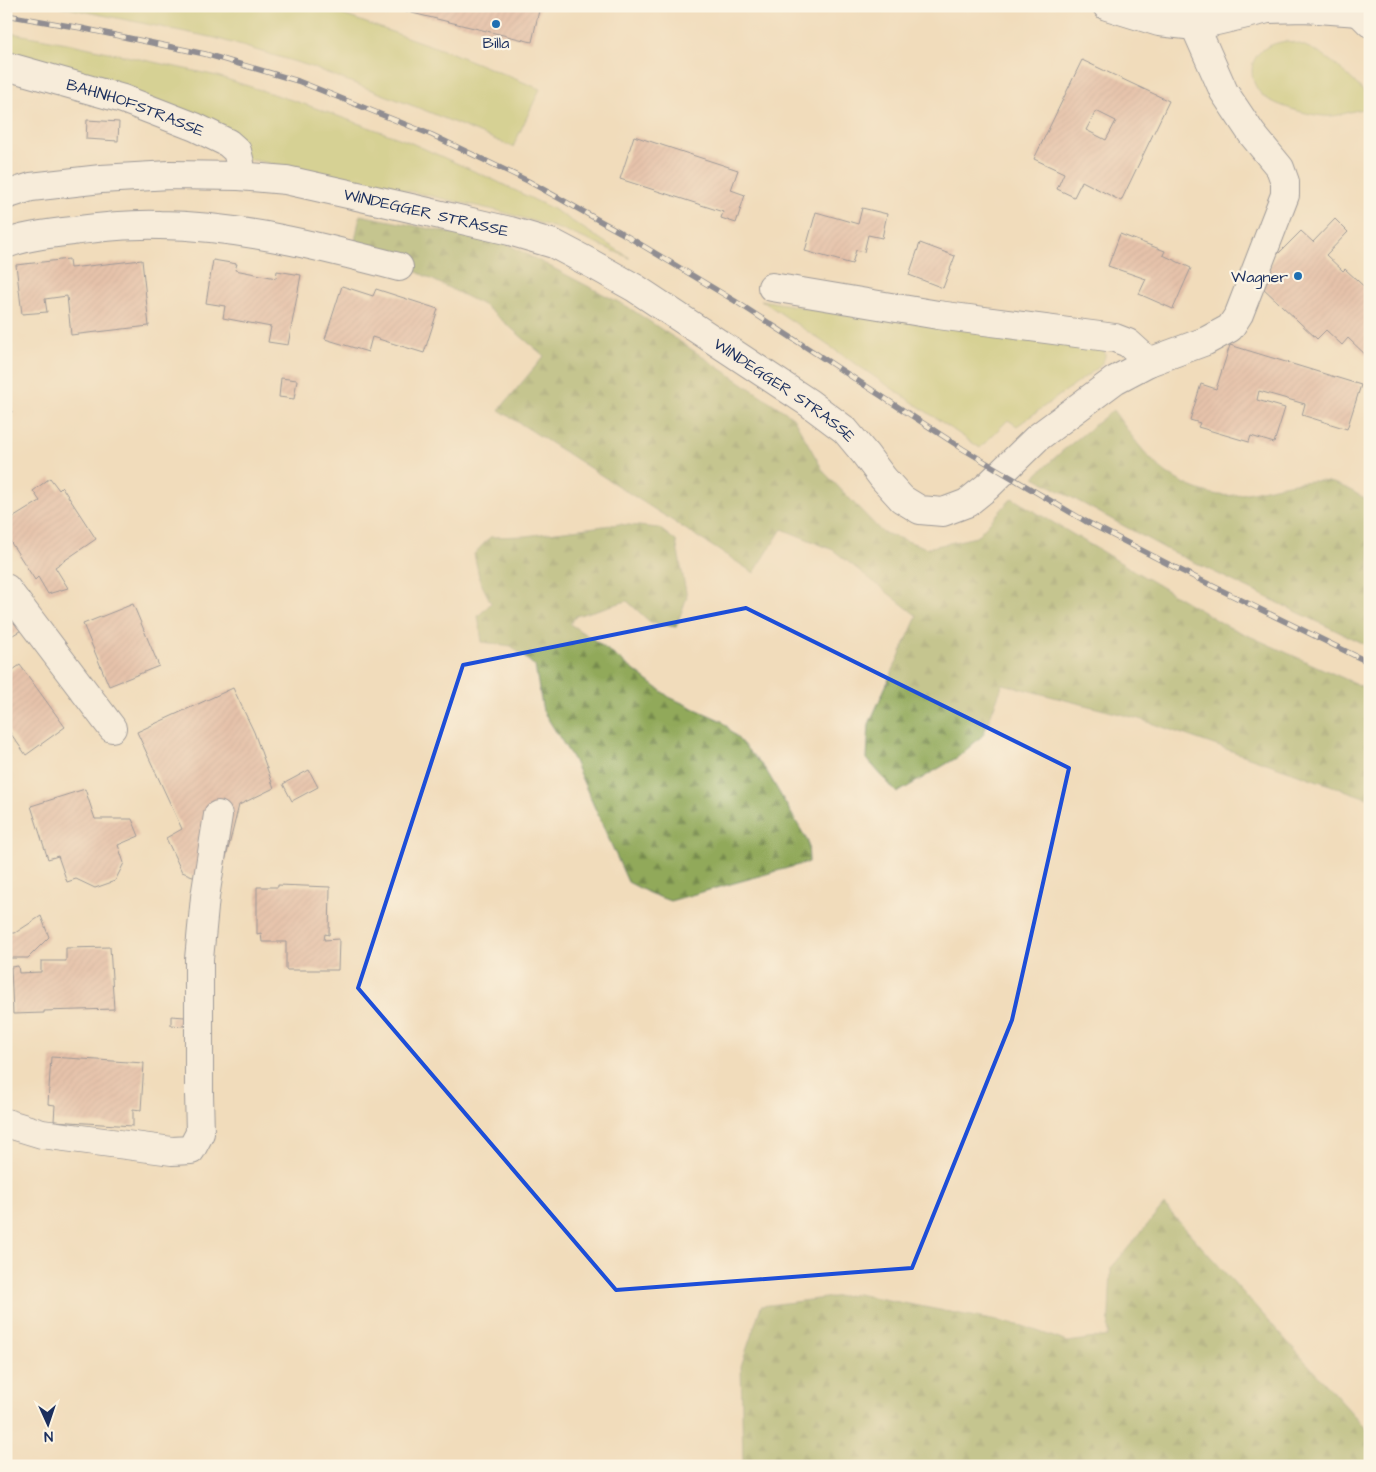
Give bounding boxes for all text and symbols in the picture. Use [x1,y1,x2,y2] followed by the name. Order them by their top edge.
[490,18,502,30] marker: Billa
[483,32,509,54] place label: Billa
[64,74,208,142] street label: BAHNHOFSTRASSE
[342,183,511,243] street label: WINDEGGER STRASSE
[1231,266,1288,289] place label: Wagner
[1292,270,1304,282] marker: Wagner
[709,333,861,447] street label: WINDEGGER STRASSE
[22,1400,72,1450] north arrow
[44,1426,54,1446] text: N

